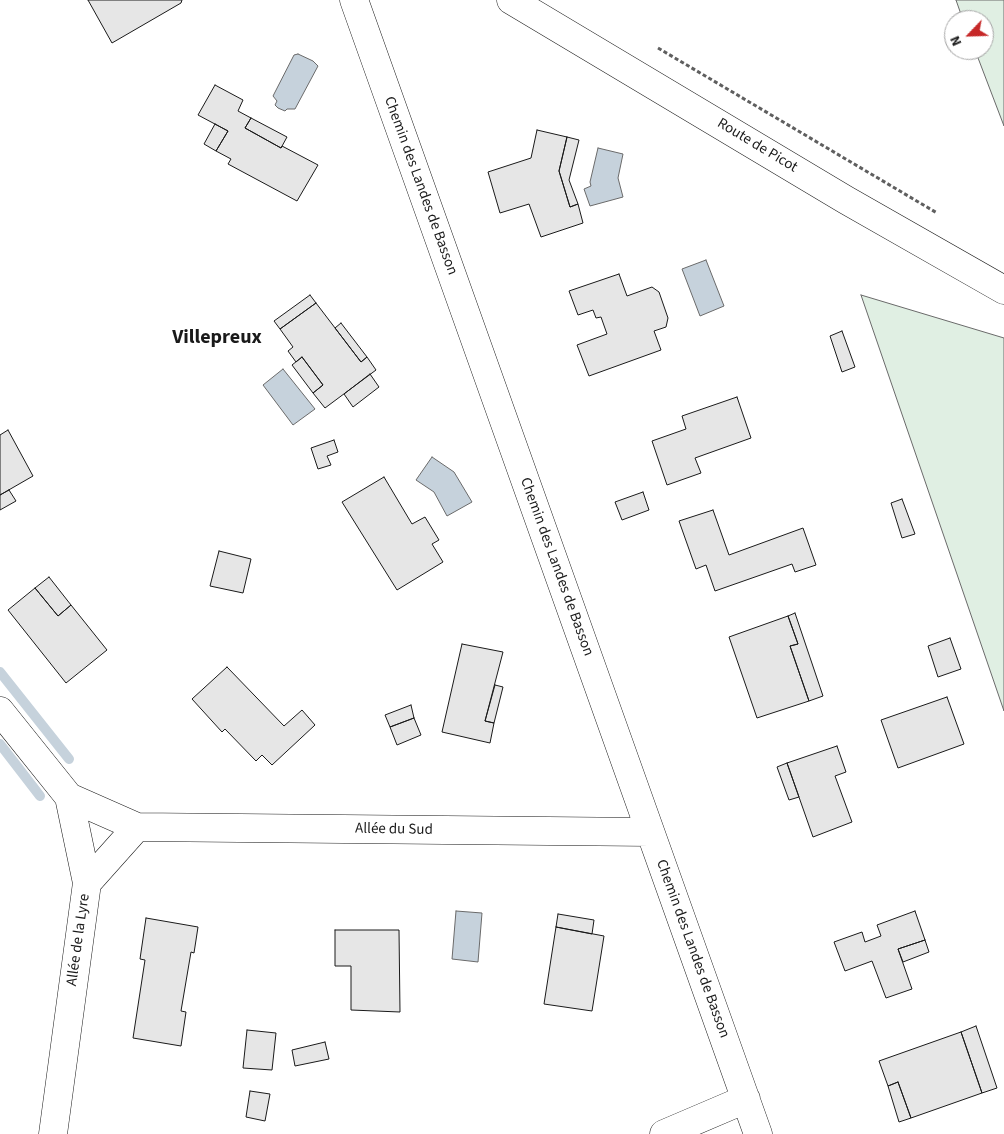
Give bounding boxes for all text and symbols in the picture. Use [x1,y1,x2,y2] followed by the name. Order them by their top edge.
[944,10,994,60] north arrow
[945,32,967,49] text: N
[379,94,461,278] street label: Chemin des Landes de Basson
[714,115,800,177] street label: Route de Picot
[172,327,262,351] district label: Villepreux
[515,475,597,659] street label: Chemin des Landes de Basson
[355,820,433,840] street label: Allée du Sud
[651,857,733,1041] street label: Chemin des Landes de Basson
[64,893,94,987] street label: Allée de la Lyre

